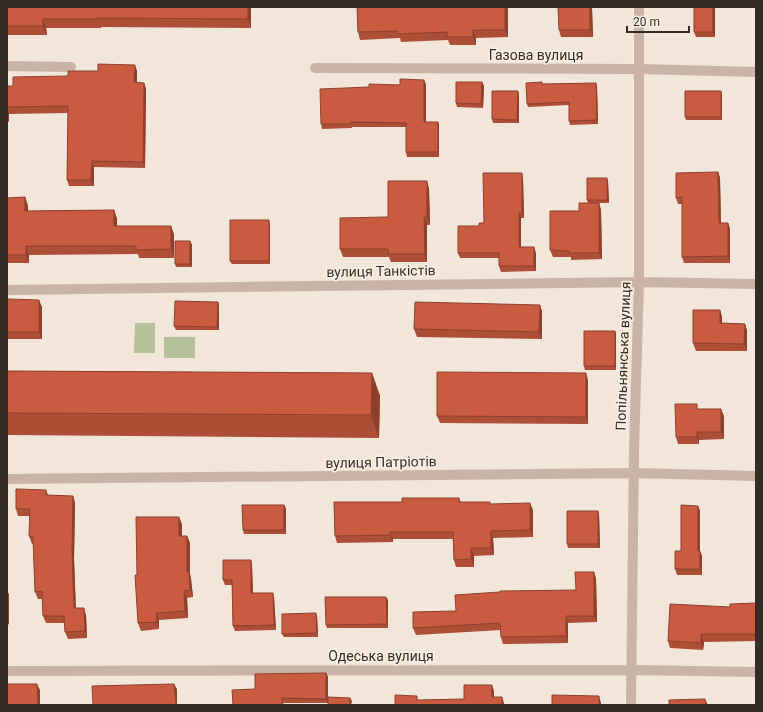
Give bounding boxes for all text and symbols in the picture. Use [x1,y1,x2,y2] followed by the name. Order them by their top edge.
[627,8,689,34] scale bar
[633,15,660,29] text: 20 m
[489,47,583,63] street label: Газова вулиця
[326,262,436,280] street label: вулиця Танкістів
[612,281,634,431] street label: Попільнянська вулиця
[325,453,437,471] street label: вулиця Патріотів
[328,648,434,664] street label: Одеська вулиця

